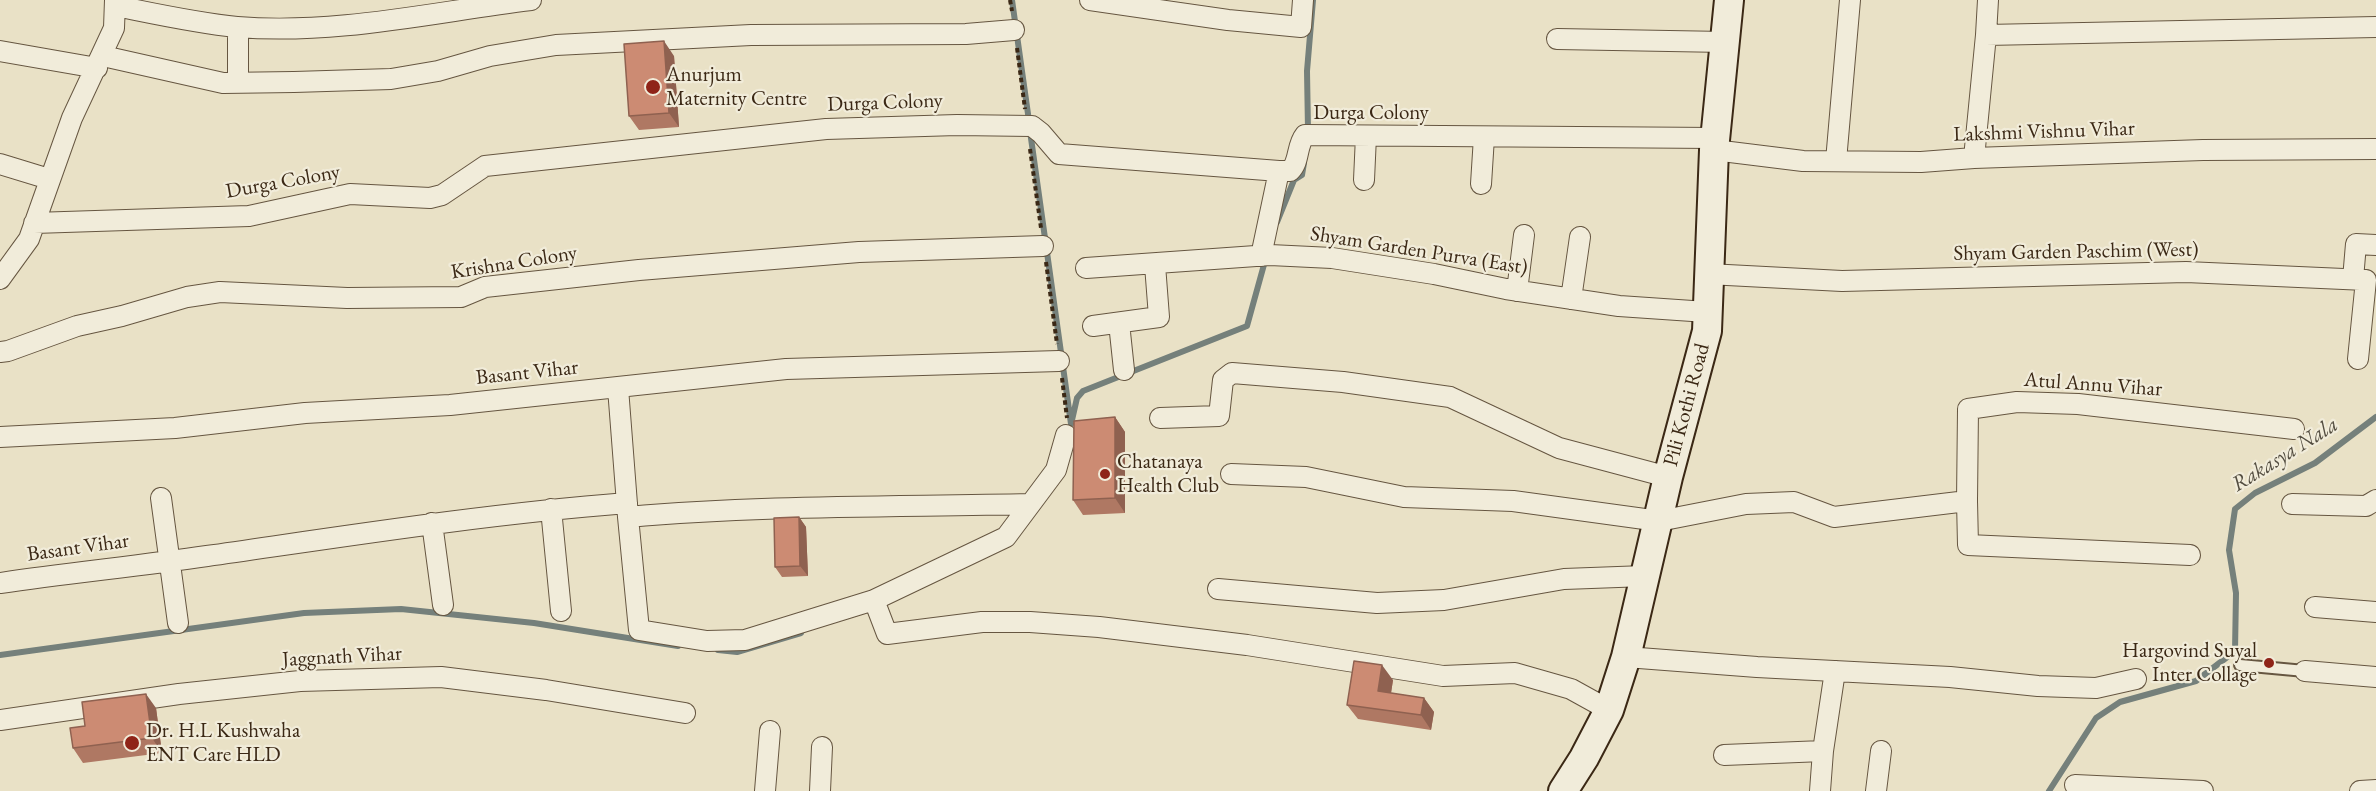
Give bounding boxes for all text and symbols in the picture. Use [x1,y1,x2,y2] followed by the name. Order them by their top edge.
[666,62,807,112] place label: Anurjum Maternity Centre
[644,78,662,96] marker: Anurjum Maternity Centre
[827,88,943,118] street label: Durga Colony
[1313,100,1429,126] street label: Durga Colony
[1953,116,2135,148] street label: Lakshmi Vishnu Vihar
[224,160,342,204] street label: Durga Colony
[1308,221,1530,281] street label: Shyam Garden Purva (East)
[1953,237,2199,267] street label: Shyam Garden Paschim (West)
[449,241,579,285] street label: Krishna Colony
[1658,341,1716,469] street label: Pili Kothi Road
[475,355,579,391] street label: Basant Vihar
[2023,368,2163,402] street label: Atul Annu Vihar
[2227,412,2343,498] water label: Rakasya Nala
[1117,449,1219,499] place label: Chatanaya Health Club
[1098,467,1112,481] marker: Chatanaya Health Club
[25,528,131,568] street label: Basant Vihar
[2122,638,2257,688] place label: Hargovind Suyal Inter Collage
[281,641,403,673] street label: Jaggnath Vihar
[2262,656,2276,670] marker: Hargovind Suyal Inter Collage
[146,718,300,768] place label: Dr. H.L Kushwaha ENT Care HLD
[123,734,141,752] marker: Dr. H.L Kushwaha ENT Care HLD

